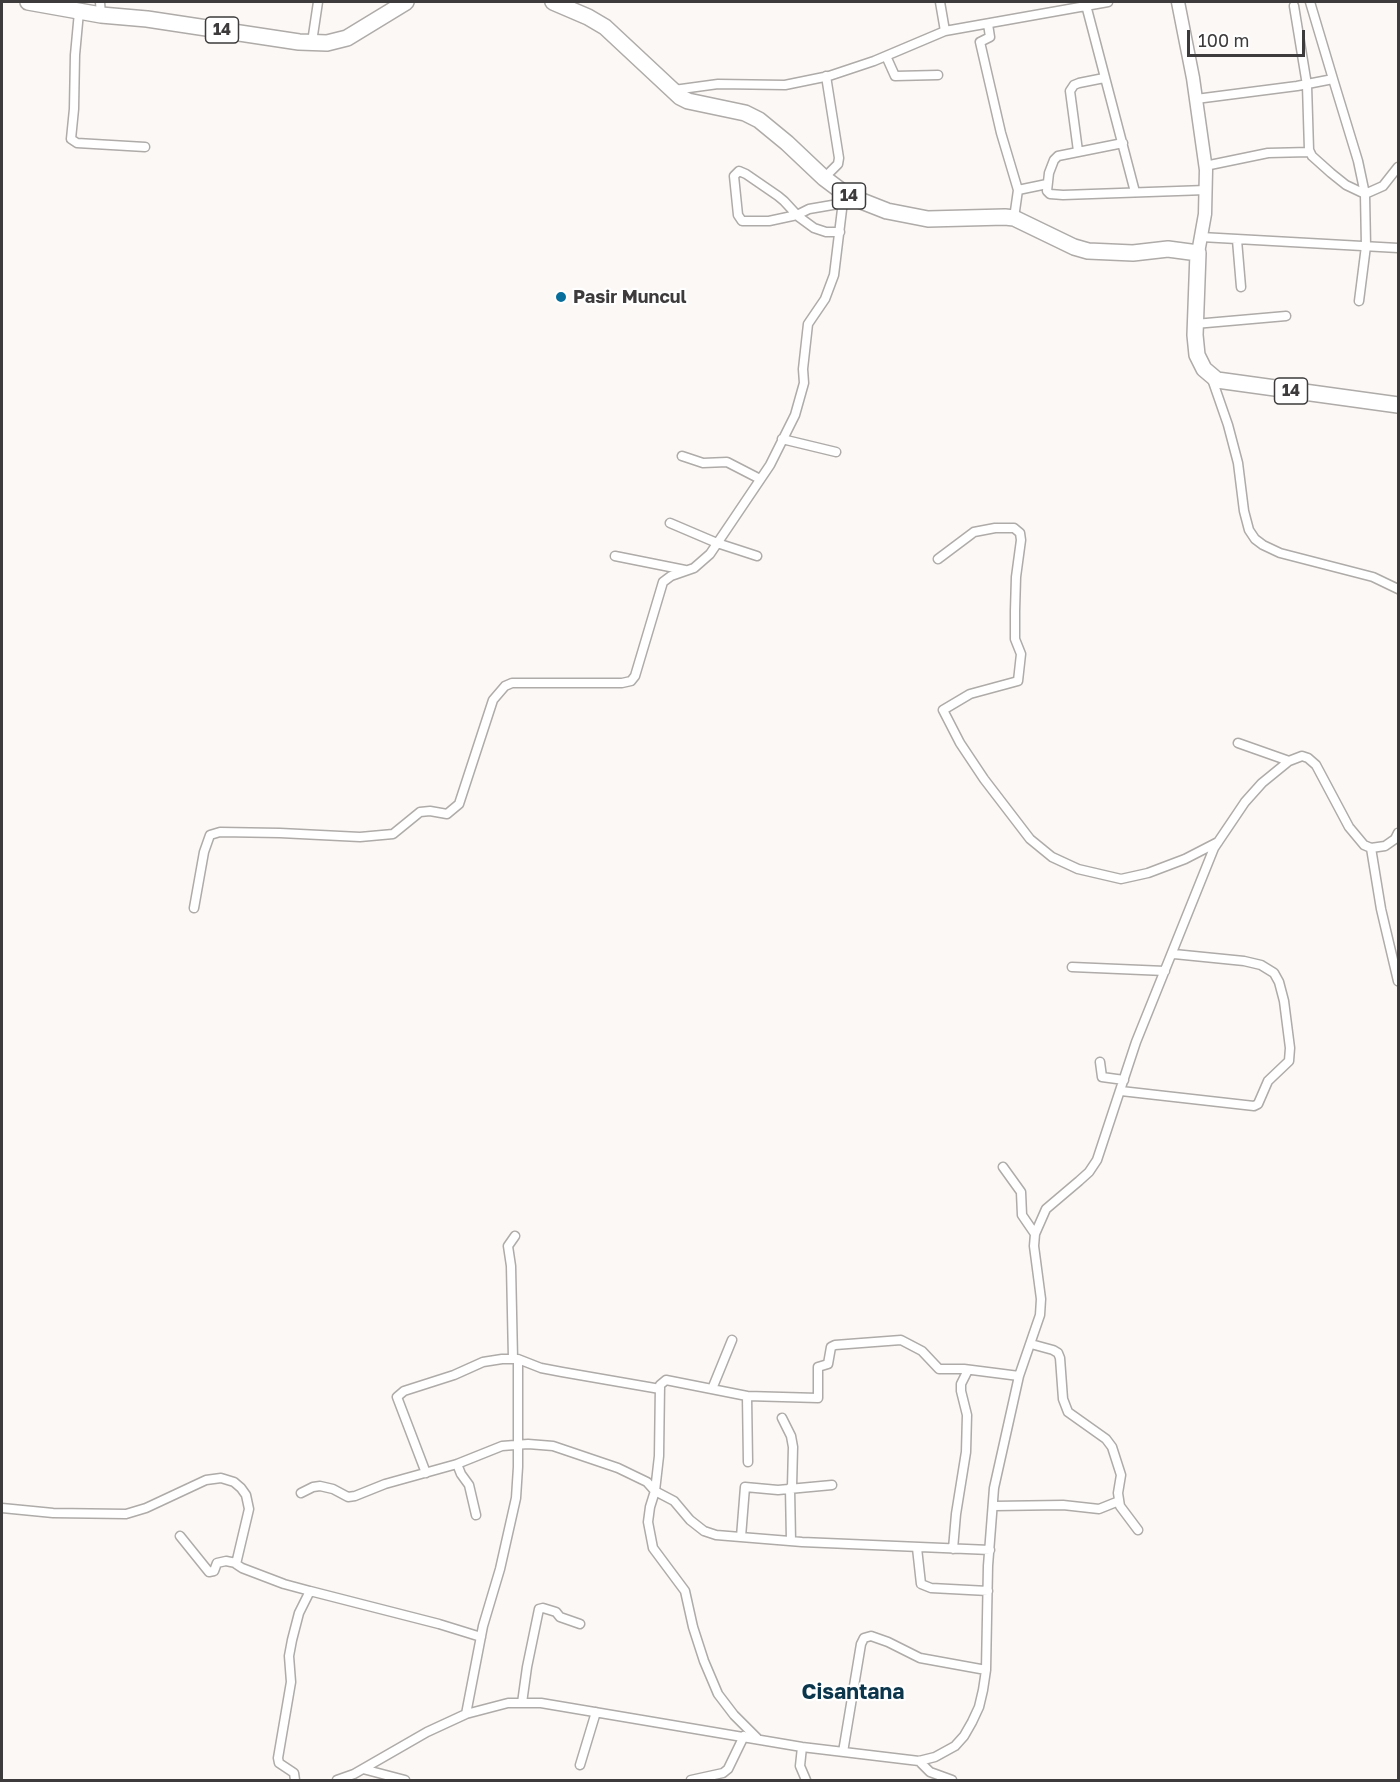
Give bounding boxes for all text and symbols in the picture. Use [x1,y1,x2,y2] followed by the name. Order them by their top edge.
[206,17,238,43] road number: 14
[1190,18,1308,56] scale bar
[1198,29,1249,51] text: 100 m
[832,183,866,209] road number: 14
[573,286,686,308] place label: Pasir Muncul
[554,290,568,304] marker: Pasir Muncul
[1274,378,1308,404] road number: 14
[802,1679,904,1705] district label: Cisantana

